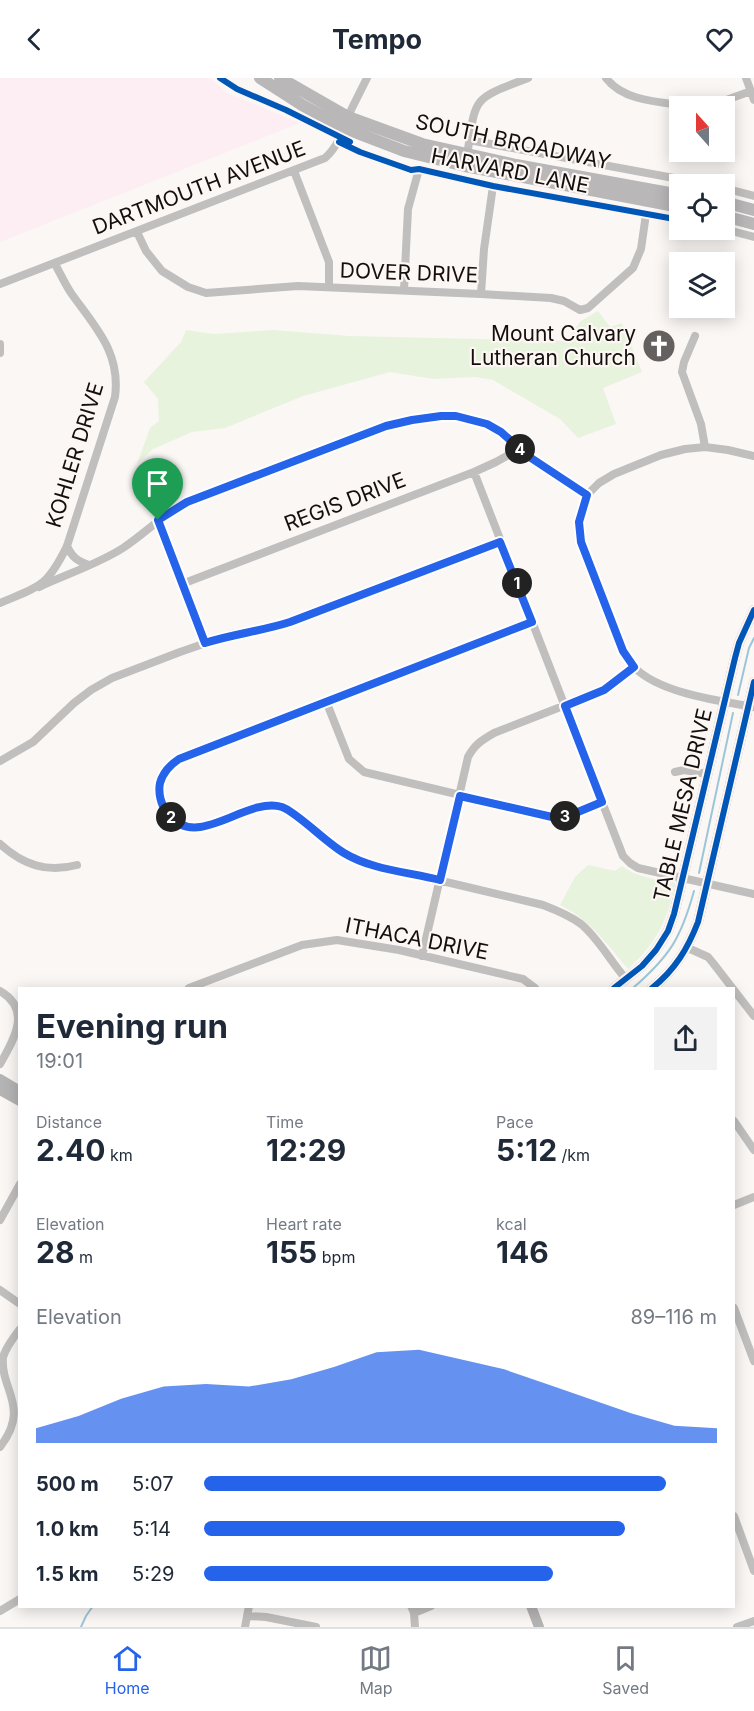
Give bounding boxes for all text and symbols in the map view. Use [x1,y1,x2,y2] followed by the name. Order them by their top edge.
[18,23,51,56] icon: back
[332,23,422,56] text: Tempo
[703,23,736,56] icon: heart
[669,96,735,162] north arrow
[669,96,735,318] map controls
[413,109,613,174] street label: SOUTH BROADWAY
[89,135,309,240] street label: DARTMOUTH AVENUE
[429,143,591,198] street label: HARVARD LANE
[669,174,735,240] button: locate
[669,252,735,318] button: layers
[339,258,479,287] street label: DOVER DRIVE
[470,321,636,370] place label: Mount Calvary Lutheran Church
[641,328,677,364] church icon: Mount Calvary Lutheran Church
[41,379,108,530] street label: KOHLER DRIVE
[505,434,535,464] pin: 4
[515,439,525,459] text: 4
[132,458,183,520] pin
[141,467,174,500] icon: arrive
[280,467,409,536] street label: REGIS DRIVE
[502,568,532,598] pin: 1
[514,573,520,593] text: 1
[648,706,717,904] street label: TABLE MESA DRIVE
[550,801,580,831] pin: 3
[156,802,186,832] pin: 2
[560,806,570,826] text: 3
[166,807,176,827] text: 2
[343,912,491,965] street label: ITHACA DRIVE
[36,1006,228,1046] text: Evening run
[654,1007,717,1070] button: share
[36,1049,83,1073] text: 19:01
[36,1112,102,1132] text: Distance
[266,1112,304,1132] text: Time
[496,1112,534,1132] text: Pace
[36,1132,105,1168] text: 2.40
[266,1132,346,1168] text: 12:29
[496,1132,557,1168] text: 5:12
[105,1145,133,1165] text: km
[557,1145,590,1165] text: /km
[36,1214,105,1234] text: Elevation
[266,1214,342,1234] text: Heart rate
[496,1214,527,1234] text: kcal
[36,1234,74,1270] text: 28
[266,1234,317,1270] text: 155
[496,1234,549,1270] text: 146
[74,1247,93,1267] text: m
[317,1247,355,1267] text: bpm
[36,1305,122,1329] text: Elevation
[630,1305,717,1329] text: 89–116 m
[36,1472,99,1496] text: 500 m
[132,1472,173,1496] text: 5:07
[36,1517,99,1541] text: 1.0 km
[132,1517,171,1541] text: 5:14
[36,1562,99,1586] text: 1.5 km
[132,1562,175,1586] text: 5:29
[105,1642,150,1698] tab: Home
[359,1642,393,1698] tab: Map
[602,1642,649,1698] tab: Saved

